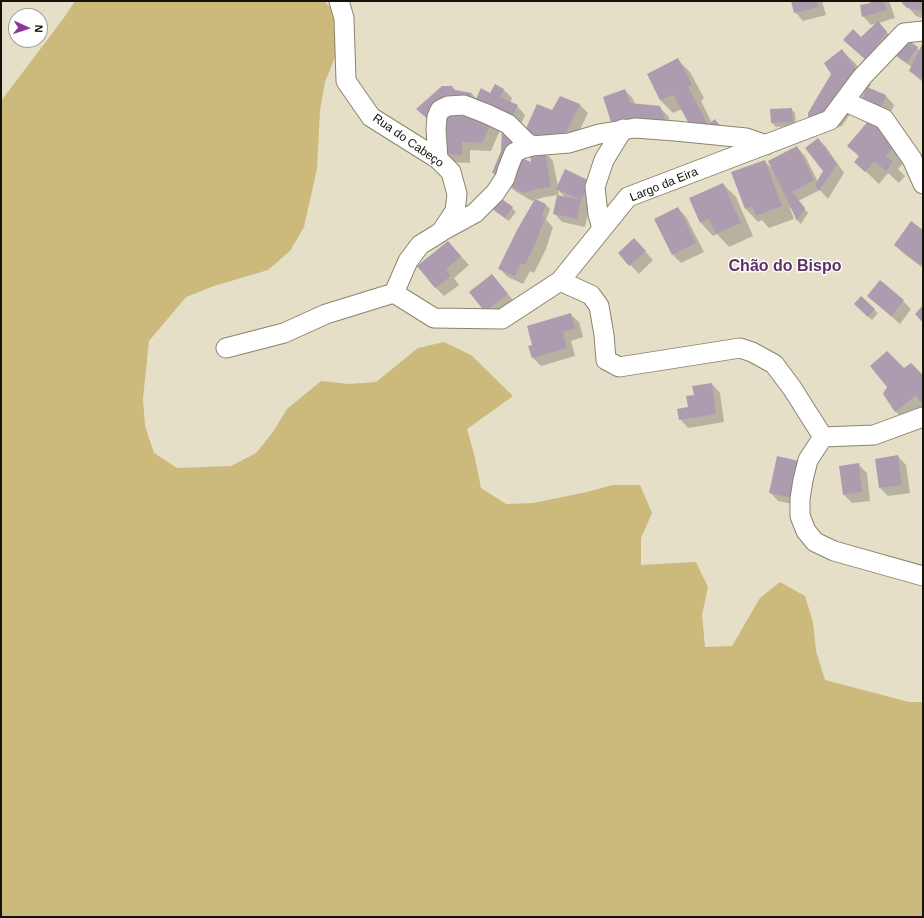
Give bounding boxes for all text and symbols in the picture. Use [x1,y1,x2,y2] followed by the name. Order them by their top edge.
[8,8,48,48] north arrow
[33,24,45,33] text: N
[370,111,446,171] street label: Rua do Cabeço
[628,165,700,205] street label: Largo da Eira
[729,257,841,277] district label: Chão do Bispo

